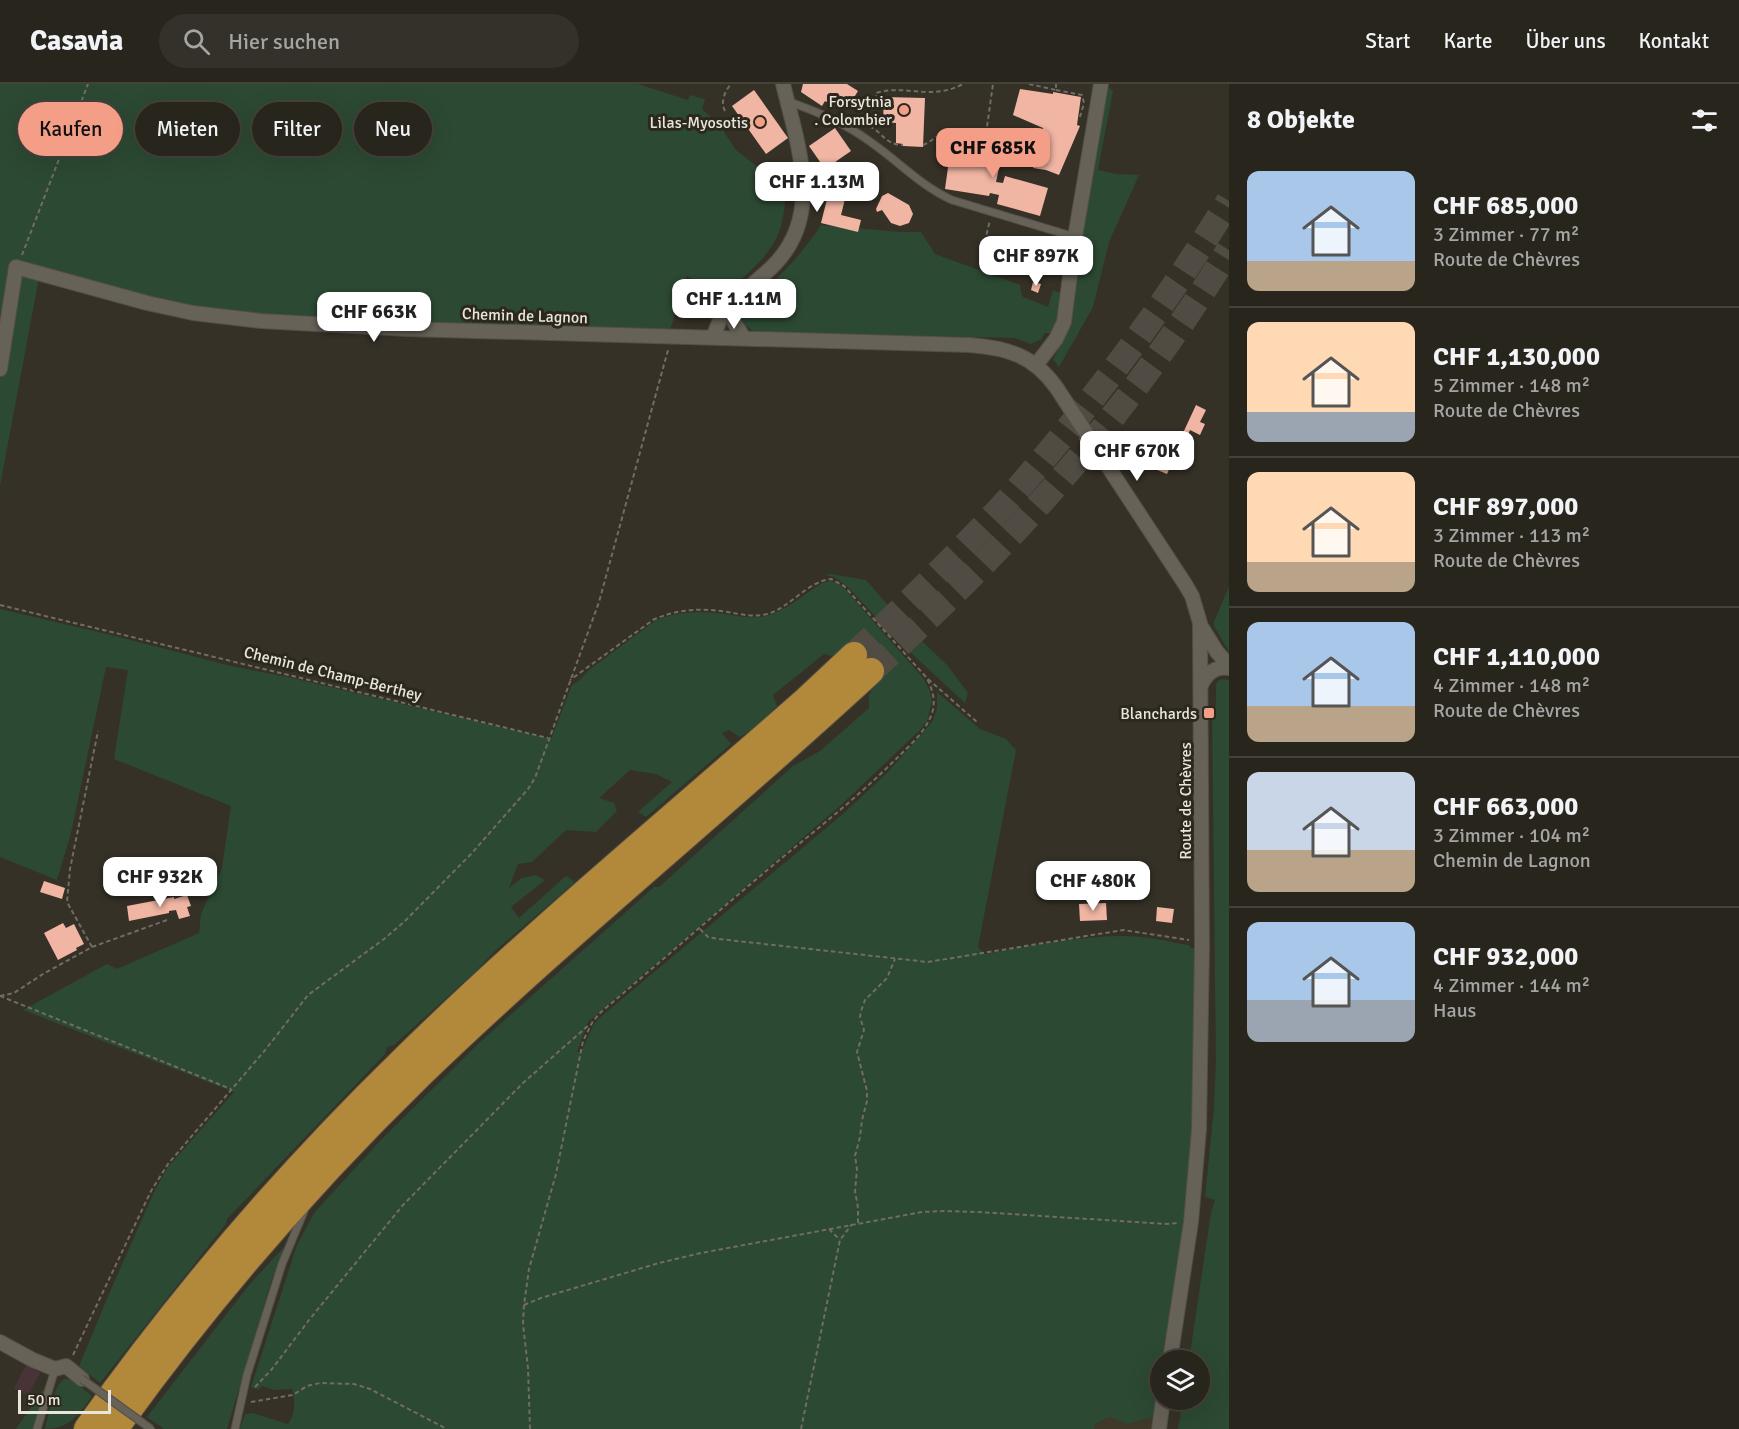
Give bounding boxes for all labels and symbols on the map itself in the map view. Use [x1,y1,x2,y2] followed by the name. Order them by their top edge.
[814,92,892,130] place label: Forsytnia . Colombier
[897,103,911,117] marker: Forsytnia . Colombier
[649,113,748,133] place label: Lilas-Myosotis
[753,115,767,129] marker: Lilas-Myosotis
[931,128,1055,179] pin: CHF 685K
[748,162,886,213] pin: CHF 1.13M
[974,236,1098,287] pin: CHF 897K
[665,279,803,330] pin: CHF 1.11M
[312,292,436,343] pin: CHF 663K
[462,304,588,328] street label: Chemin de Lagnon
[1075,431,1199,482] pin: CHF 670K
[242,642,424,706] street label: Chemin de Champ-Berthey
[1120,704,1197,724] place label: Blanchards
[1202,706,1216,720] marker: Blanchards
[1176,742,1196,860] street label: Route de Chèvres
[98,857,222,908] pin: CHF 932K
[1031,861,1155,912] pin: CHF 480K
[18,1387,111,1414] scale bar

